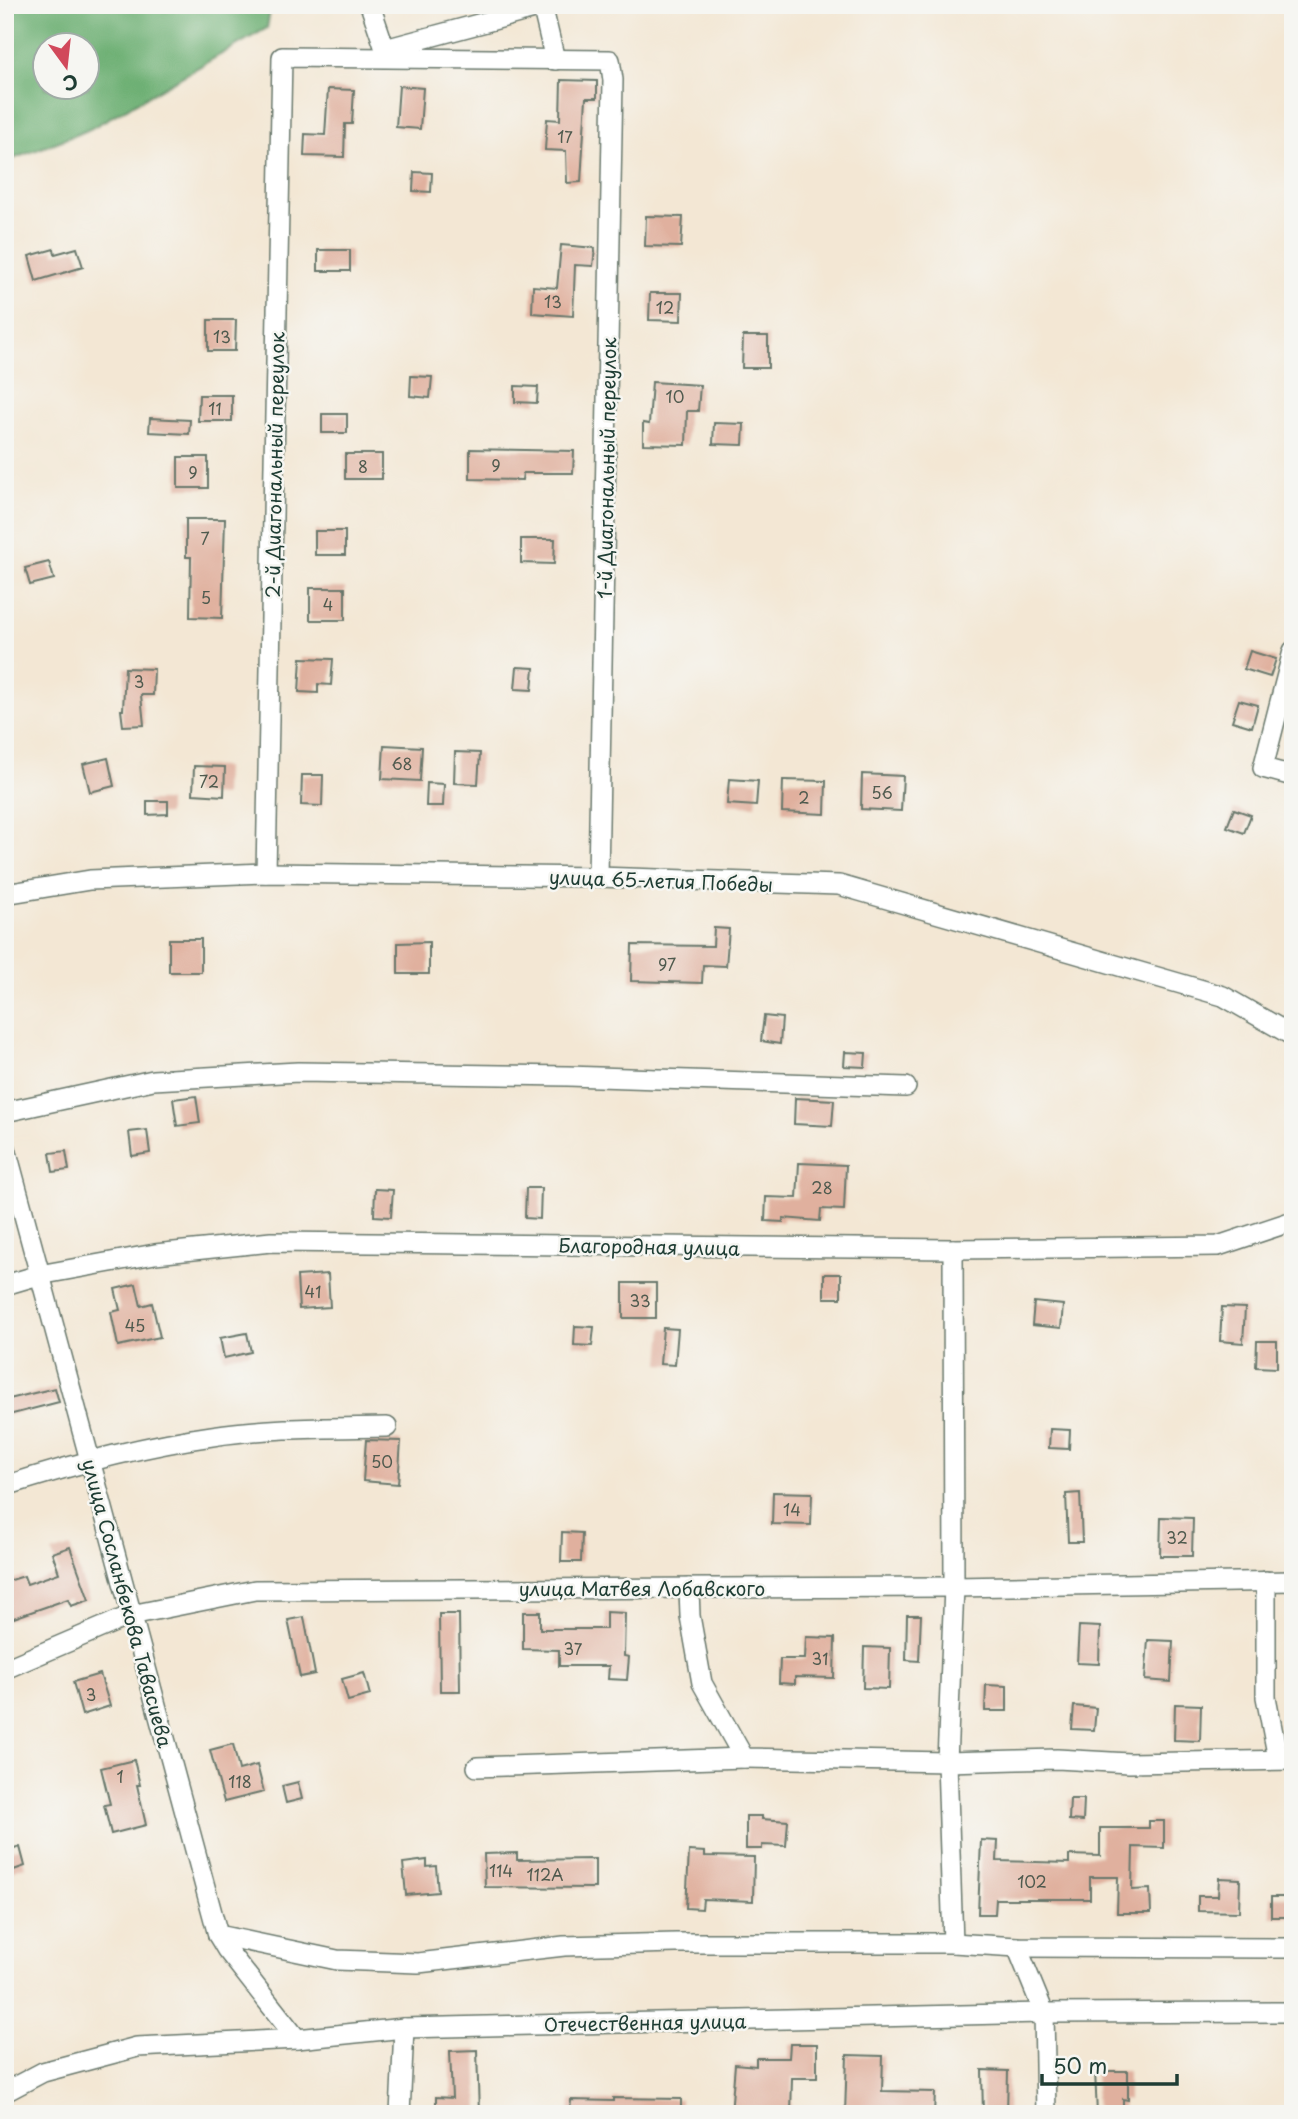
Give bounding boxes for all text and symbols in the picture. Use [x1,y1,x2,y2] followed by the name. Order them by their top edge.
[32,32,102,102] north arrow
[60,68,81,99] text: С
[557,124,573,148] house number: 17
[544,289,562,313] house number: 13
[656,295,674,319] house number: 12
[213,324,231,348] house number: 13
[258,331,290,598] street label: 2-й Диагональный переулок
[590,336,622,599] street label: 1-й Диагональный переулок
[666,384,684,408] house number: 10
[208,396,222,420] house number: 11
[491,453,501,477] house number: 9
[358,454,368,478] house number: 8
[188,460,198,484] house number: 9
[200,526,210,550] house number: 7
[201,585,211,609] house number: 5
[323,592,333,616] house number: 4
[134,669,144,693] house number: 3
[391,751,413,775] house number: 68
[199,769,219,793] house number: 72
[871,780,893,804] house number: 56
[798,785,810,809] house number: 2
[548,862,774,898] street label: улица 65-летия Победы
[658,952,676,976] house number: 97
[811,1175,833,1199] house number: 28
[558,1230,740,1262] street label: Благородная улица
[305,1279,321,1303] house number: 41
[629,1288,651,1312] house number: 33
[125,1313,145,1337] house number: 45
[371,1449,393,1473] house number: 50
[76,1456,180,1751] street label: улица Сосланбекова Тавасиева
[783,1497,801,1521] house number: 14
[1166,1525,1188,1549] house number: 32
[519,1574,765,1602] street label: улица Матвея Лобавского
[564,1636,583,1660] house number: 37
[812,1646,828,1670] house number: 31
[86,1682,96,1706] house number: 3
[116,1764,124,1788] house number: 1
[228,1769,252,1793] house number: 118
[489,1858,513,1882] house number: 114
[527,1862,564,1886] house number: 112А
[1017,1869,1047,1893] house number: 102
[543,2006,747,2038] street label: Отечественная улица
[1042,2042,1177,2086] scale bar
[1053,2049,1107,2081] text: 50 m

